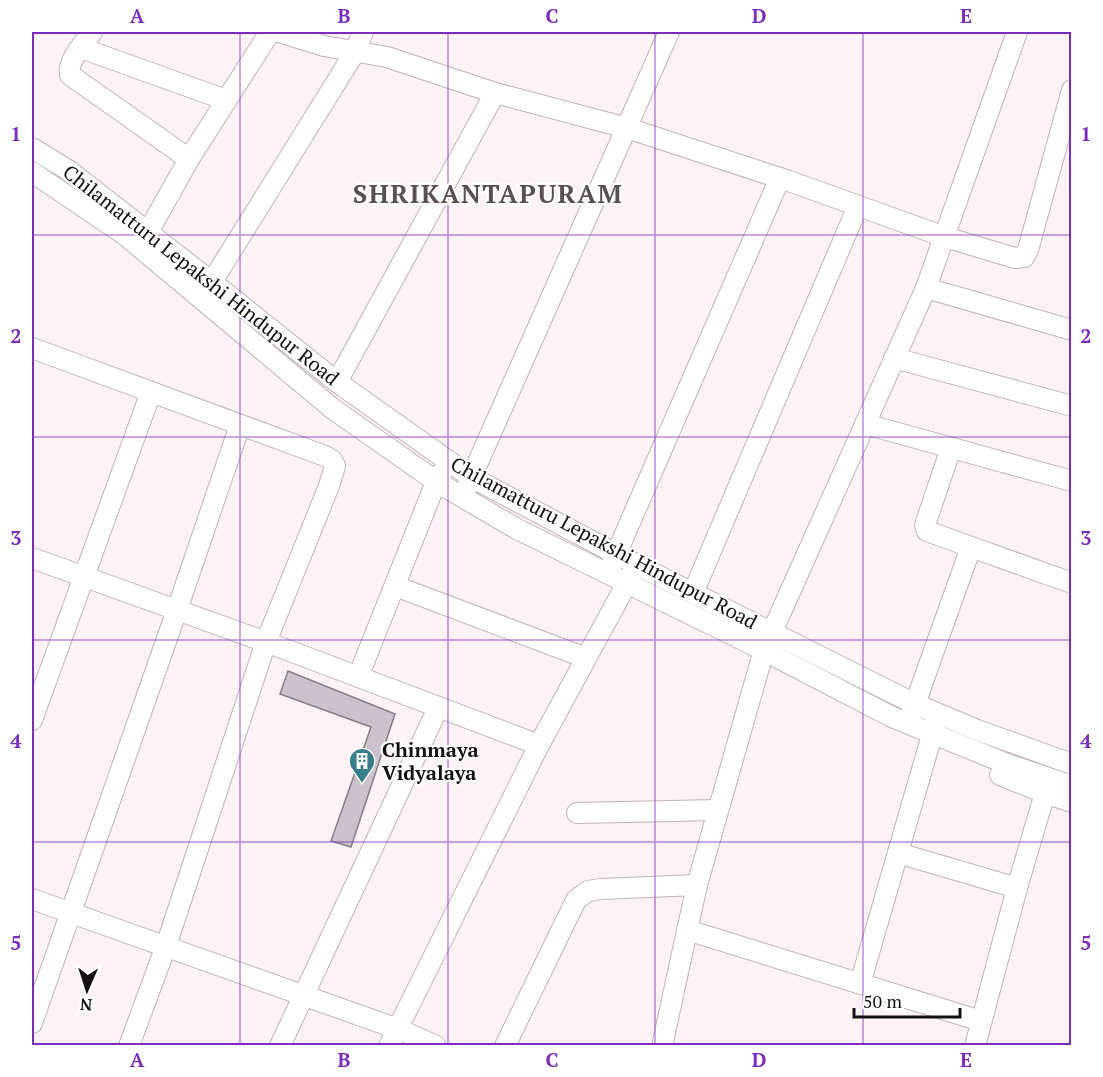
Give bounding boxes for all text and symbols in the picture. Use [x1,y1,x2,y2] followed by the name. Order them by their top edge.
[130,2,145,29] text: A
[338,2,351,29] text: B
[545,2,559,29] text: C
[752,2,766,29] text: D
[960,2,972,29] text: E
[10,120,22,147] text: 1
[1080,120,1092,147] text: 1
[58,158,345,391] street label: Chilamatturu Lepakshi Hindupur Road
[353,176,623,210] district label: SHRIKANTAPURAM
[10,322,22,349] text: 2
[1080,322,1092,349] text: 2
[446,450,762,635] street label: Chilamatturu Lepakshi Hindupur Road
[10,524,22,551] text: 3
[1080,524,1092,551] text: 3
[10,727,22,754] text: 4
[1080,727,1092,754] text: 4
[382,736,479,786] place label: Chinmaya Vidyalaya
[347,746,377,784] building icon: Chinmaya Vidyalaya
[10,929,22,956] text: 5
[1080,929,1092,956] text: 5
[57,960,117,1020] north arrow
[854,981,960,1019] scale bar
[863,989,903,1013] text: 50 m
[80,994,93,1016] text: N
[130,1046,145,1073] text: A
[338,1046,351,1073] text: B
[545,1046,559,1073] text: C
[752,1046,766,1073] text: D
[960,1046,972,1073] text: E

